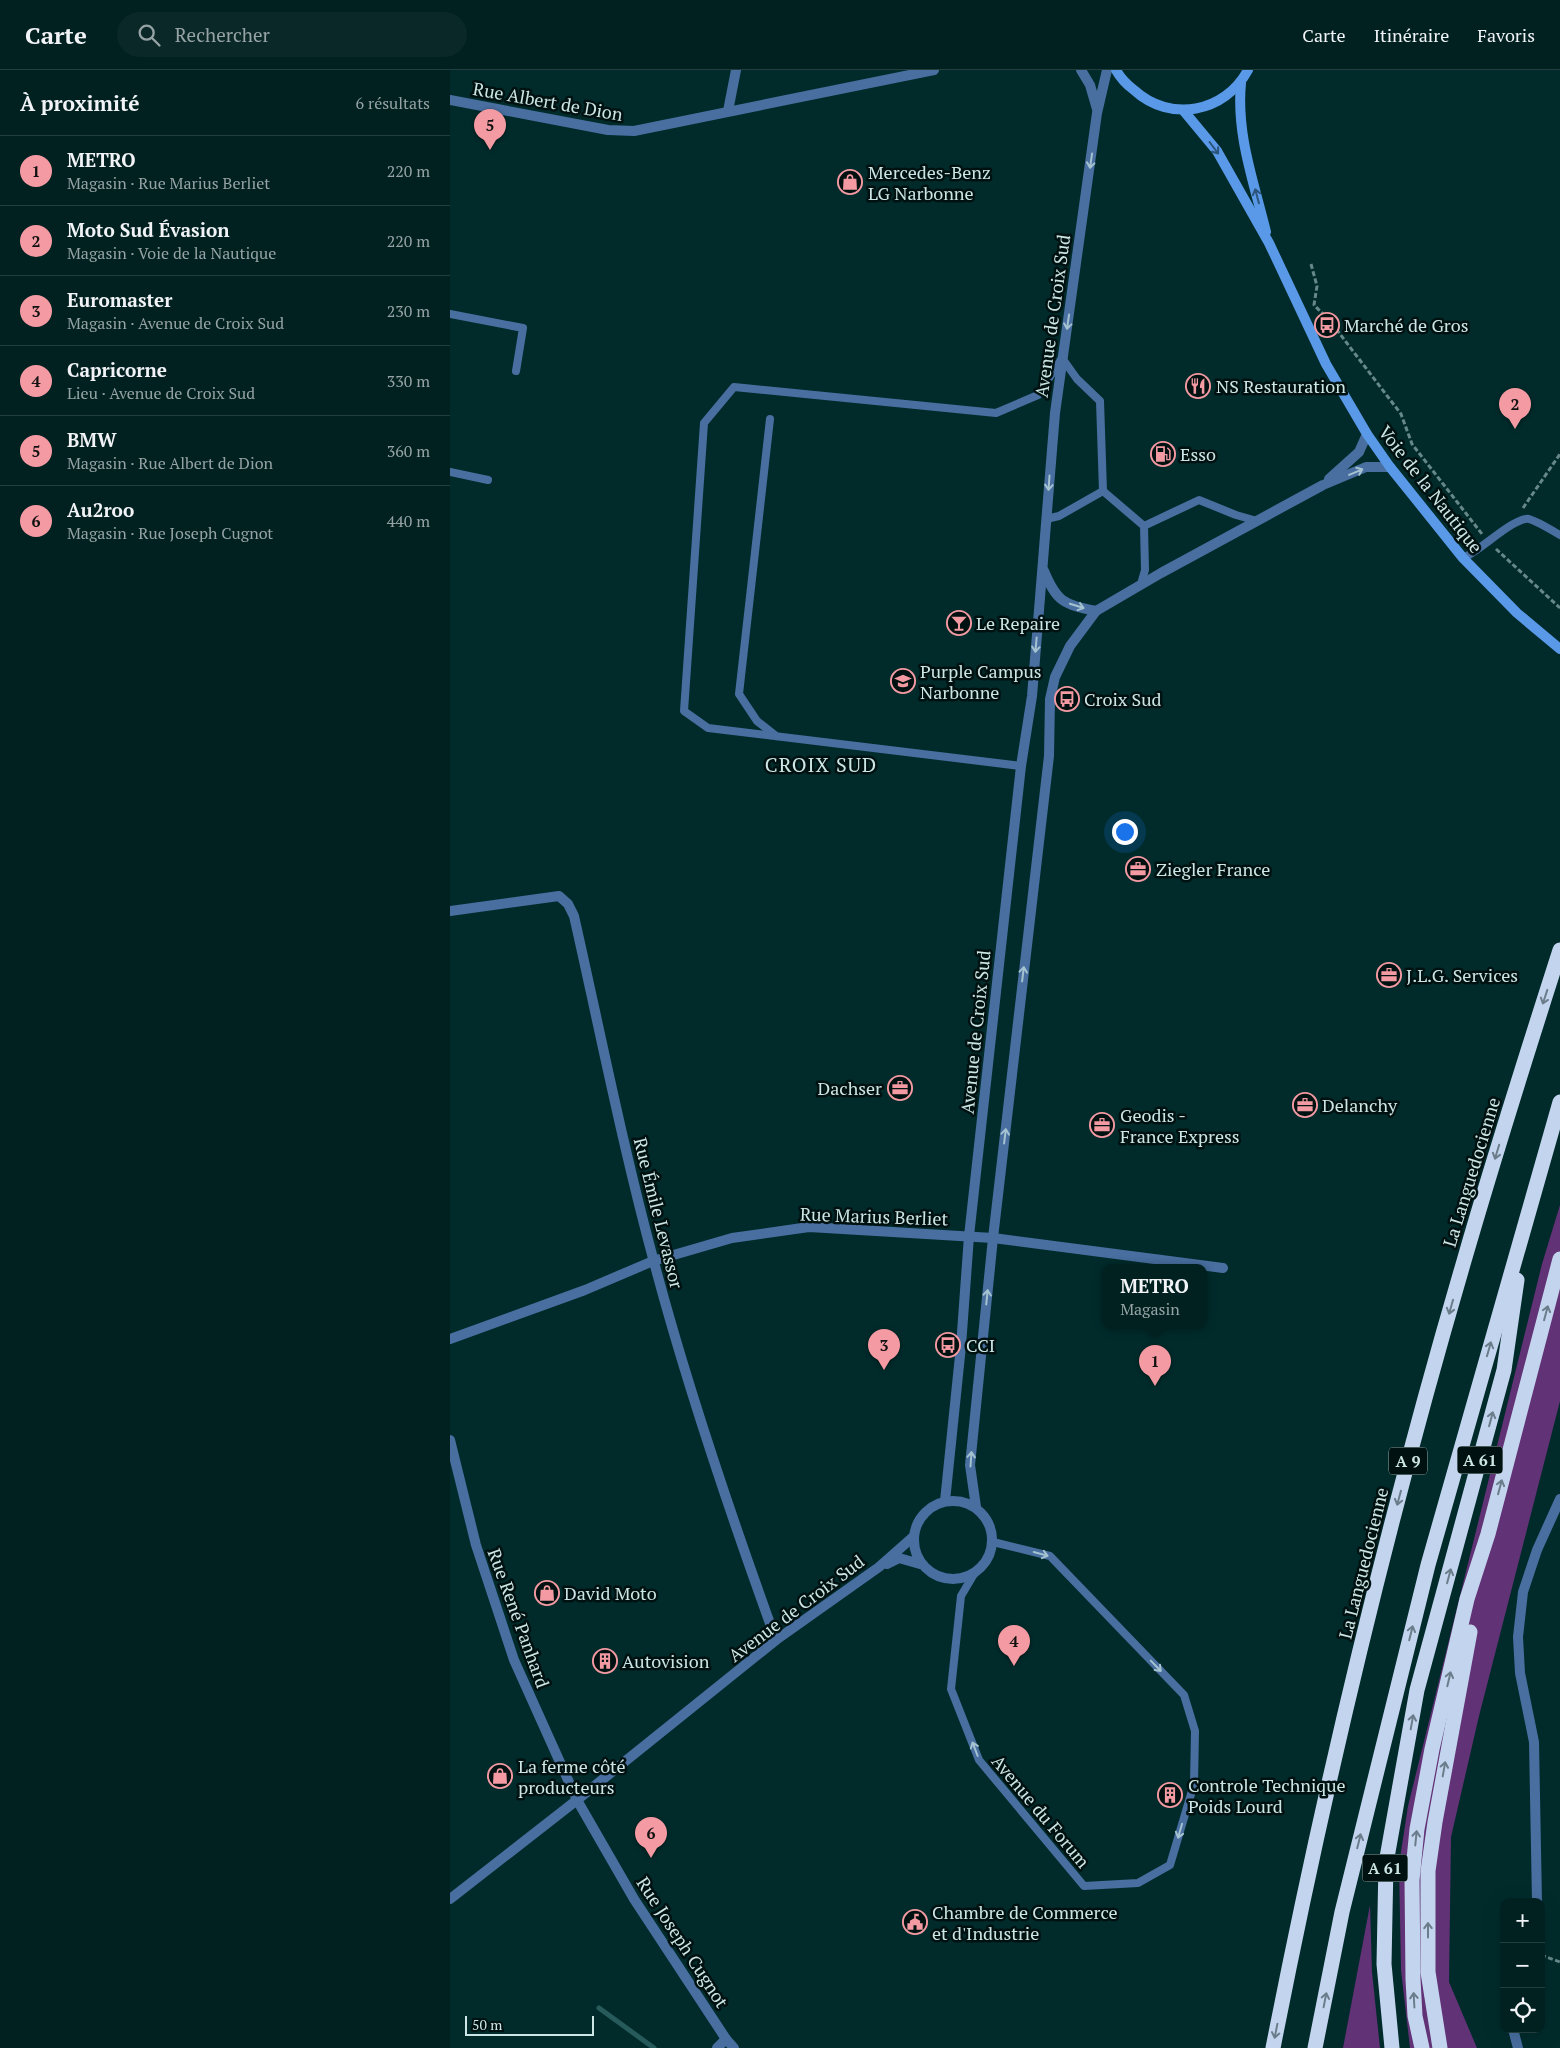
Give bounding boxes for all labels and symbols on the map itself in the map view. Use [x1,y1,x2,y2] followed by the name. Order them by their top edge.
[471,76,625,126] street label: Rue Albert de Dion
[474,109,506,150] pin: 5
[1208,141,1219,154] one-way arrow
[1085,152,1095,168] one-way arrow
[868,160,991,205] place label: Mercedes-Benz LG Narbonne
[837,169,863,195] shop icon: Mercedes-Benz LG Narbonne
[1252,188,1262,204] one-way arrow
[1029,233,1075,399] street label: Avenue de Croix Sud
[1314,312,1340,338] bus stop icon: Marché de Gros
[1062,313,1072,329] one-way arrow
[1344,313,1468,337] place label: Marché de Gros
[1185,373,1211,399] restaurant icon: NS Restauration
[1216,374,1346,398] place label: NS Restauration
[1499,388,1531,429] pin: 2
[1374,420,1488,558] street label: Voie de la Nautique
[1150,441,1176,467] fuel station icon: Esso
[1180,442,1216,466] place label: Esso
[1348,466,1363,475] one-way arrow
[1044,475,1054,491] one-way arrow
[1069,602,1085,612] one-way arrow
[946,610,972,636] bar icon: Le Repaire
[976,611,1060,635] place label: Le Repaire
[1032,637,1041,653] one-way arrow
[920,659,1042,704] place label: Purple Campus Narbonne
[890,668,916,694] school or university icon: Purple Campus Narbonne
[1054,686,1080,712] bus stop icon: Croix Sud
[1084,687,1162,711] place label: Croix Sud
[765,751,877,778] district label: CROIX SUD
[1112,819,1138,845] your location
[1125,856,1151,882] office icon: Ziegler France
[1156,857,1270,881] place label: Ziegler France
[954,949,996,1115] street label: Avenue de Croix Sud
[1376,962,1402,988] office icon: J.L.G. Services
[1406,963,1518,987] place label: J.L.G. Services
[1018,967,1028,983] one-way arrow
[1540,988,1550,1004] one-way arrow
[887,1075,913,1101] office icon: Dachser
[817,1076,882,1100] place label: Dachser
[1292,1092,1318,1118] office icon: Delanchy
[1322,1093,1398,1117] place label: Delanchy
[1437,1094,1505,1250] street label: La Languedocienne
[1120,1103,1240,1148] place label: Geodis - France Express
[1089,1112,1115,1138] office icon: Geodis - France Express
[1000,1128,1010,1144] one-way arrow
[629,1135,689,1291] street label: Rue Émile Levassor
[1491,1143,1501,1159] one-way arrow
[799,1201,949,1231] street label: Rue Marius Berliet
[982,1290,992,1306] one-way arrow
[1445,1299,1455,1315] one-way arrow
[1542,1305,1551,1321] one-way arrow
[868,1329,900,1370] pin: 3
[935,1332,961,1358] bus stop icon: CCI
[966,1333,995,1357] place label: CCI
[1485,1342,1494,1358] one-way arrow
[1139,1345,1171,1386] pin: 1
[1487,1411,1496,1427] one-way arrow
[1458,1446,1502,1474] road number: A 61
[1389,1448,1427,1474] road number: A 9
[966,1451,976,1467] one-way arrow
[1496,1479,1505,1495] one-way arrow
[1333,1485,1393,1641] street label: La Languedocienne
[1393,1490,1403,1506] one-way arrow
[483,1545,555,1691] street label: Rue René Panhard
[723,1549,869,1667] street label: Avenue de Croix Sud
[1032,1549,1048,1559] one-way arrow
[1444,1568,1454,1584] one-way arrow
[534,1580,560,1606] shop icon: David Moto
[564,1581,657,1605] place label: David Moto
[998,1625,1030,1666] pin: 4
[1407,1625,1416,1641] one-way arrow
[592,1648,618,1674] building icon: Autovision
[622,1649,710,1673] place label: Autovision
[1150,1660,1162,1672] one-way arrow
[1445,1671,1454,1687] one-way arrow
[1407,1714,1417,1730] one-way arrow
[970,1742,979,1757] one-way arrow
[987,1749,1096,1873] street label: Avenue du Forum
[518,1754,626,1799] place label: La ferme côté producteurs
[1440,1761,1450,1777] one-way arrow
[487,1763,513,1789] shop icon: La ferme côté producteurs
[1188,1773,1346,1818] place label: Controle Technique Poids Lourd
[1157,1782,1183,1808] building icon: Controle Technique Poids Lourd
[635,1817,667,1858] pin: 6
[1175,1823,1185,1839] one-way arrow
[1412,1830,1421,1846] one-way arrow
[1355,1834,1364,1850] one-way arrow
[1362,1855,1408,1882] road number: A 61
[632,1872,735,2012] street label: Rue Joseph Cugnot
[932,1900,1118,1945] place label: Chambre de Commerce et d'Industrie
[902,1909,928,1935] public building icon: Chambre de Commerce et d'Industrie
[1423,1922,1433,1938] one-way arrow
[1410,1992,1419,2008] one-way arrow
[1320,1993,1330,2009] one-way arrow
[465,2013,594,2036] scale bar
[1271,2023,1281,2039] one-way arrow

